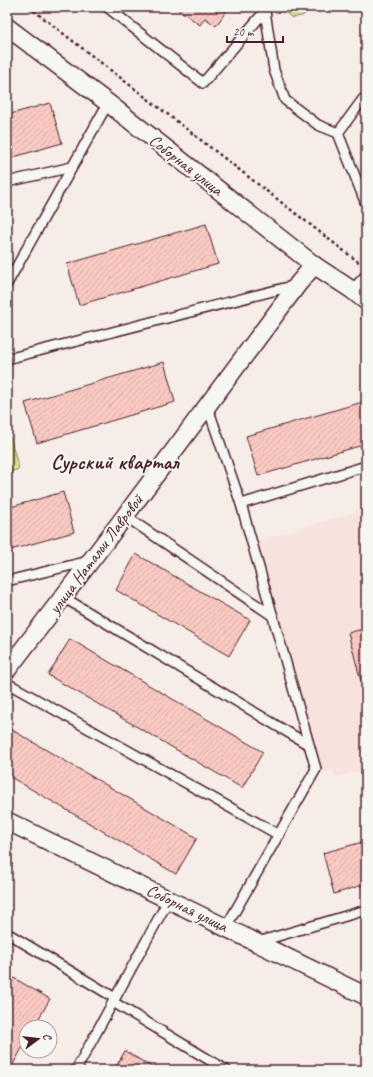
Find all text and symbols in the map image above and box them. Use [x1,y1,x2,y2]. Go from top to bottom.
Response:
scale bar [227,18,283,44]
text: 20 m [233,24,255,40]
street label: Соборная улица [145,130,228,201]
district label: Сурский квартал [51,449,181,475]
street label: улица Натальи Лавровой [44,489,148,619]
street label: Соборная улица [143,879,232,937]
north arrow [18,1019,58,1059]
text: С [40,1032,56,1042]

